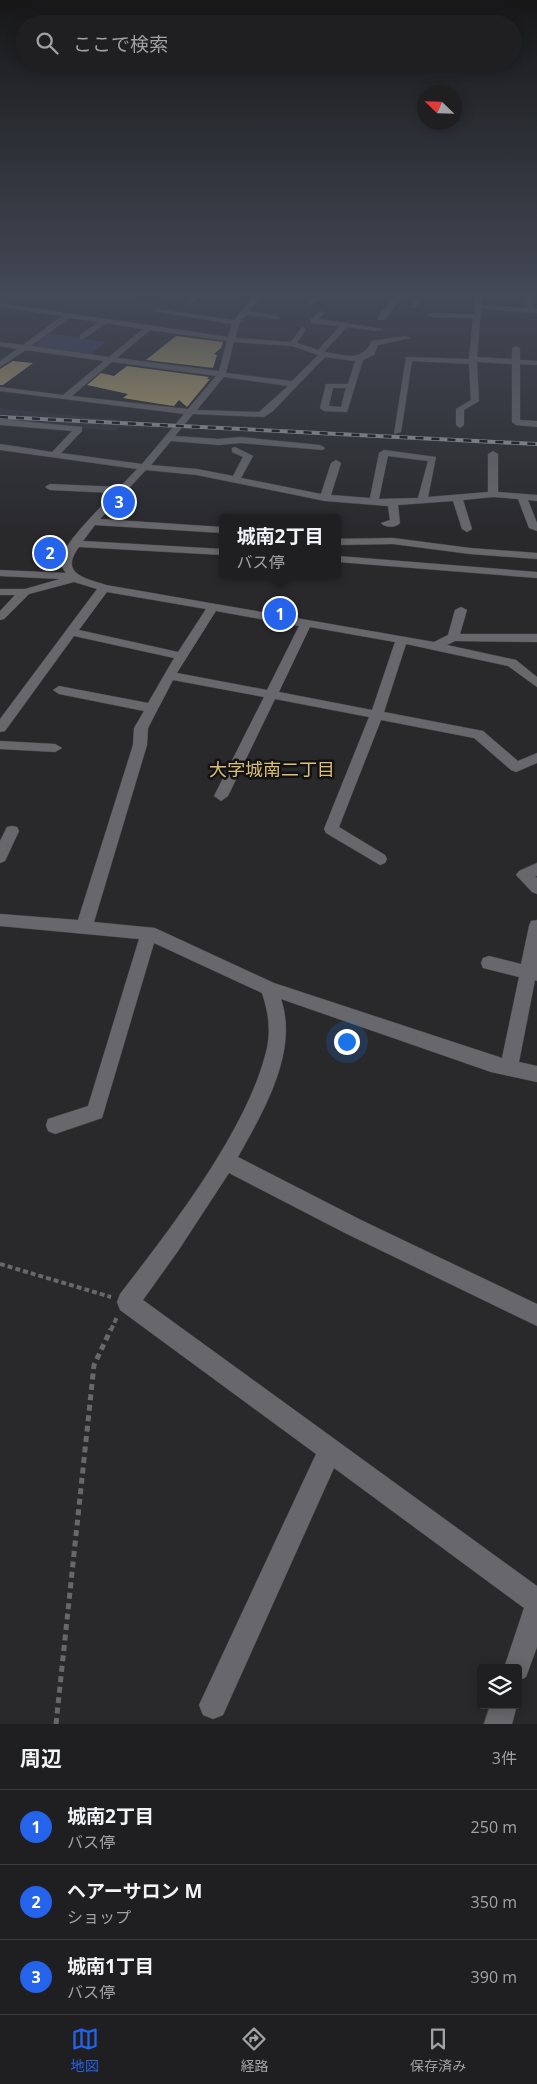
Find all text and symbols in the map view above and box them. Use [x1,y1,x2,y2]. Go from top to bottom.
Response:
search box [15,15,522,70]
icon: search [33,29,61,57]
text: ここで検索 [73,31,168,57]
north arrow [417,85,462,130]
pin: 3 [103,483,135,521]
popup [219,514,341,579]
text: 城南2丁目 [237,523,323,549]
pin: 2 [34,534,66,572]
text: バス停 [237,551,285,573]
pin: 1 [264,595,296,633]
district label: 大字城南二丁目 [209,757,335,781]
your location [334,1029,360,1055]
map controls [477,1664,522,1709]
button: layers [477,1664,522,1709]
text: 周辺 [20,1744,62,1772]
text: 3件 [492,1747,517,1769]
text: 城南2丁目 [67,1803,154,1829]
text: 1 [31,1816,41,1838]
text: 250 m [471,1816,517,1838]
text: バス停 [67,1831,115,1853]
text: ヘアーサロン M [67,1878,202,1904]
text: 2 [31,1891,41,1913]
text: 350 m [471,1891,517,1913]
text: ショップ [67,1906,131,1928]
text: 城南1丁目 [67,1953,154,1979]
text: 3 [31,1966,41,1988]
text: 390 m [471,1966,517,1988]
text: バス停 [67,1981,115,2003]
tab: 地図 [71,2025,99,2075]
tab: 経路 [240,2025,268,2075]
tab: 保存済み [410,2025,466,2075]

